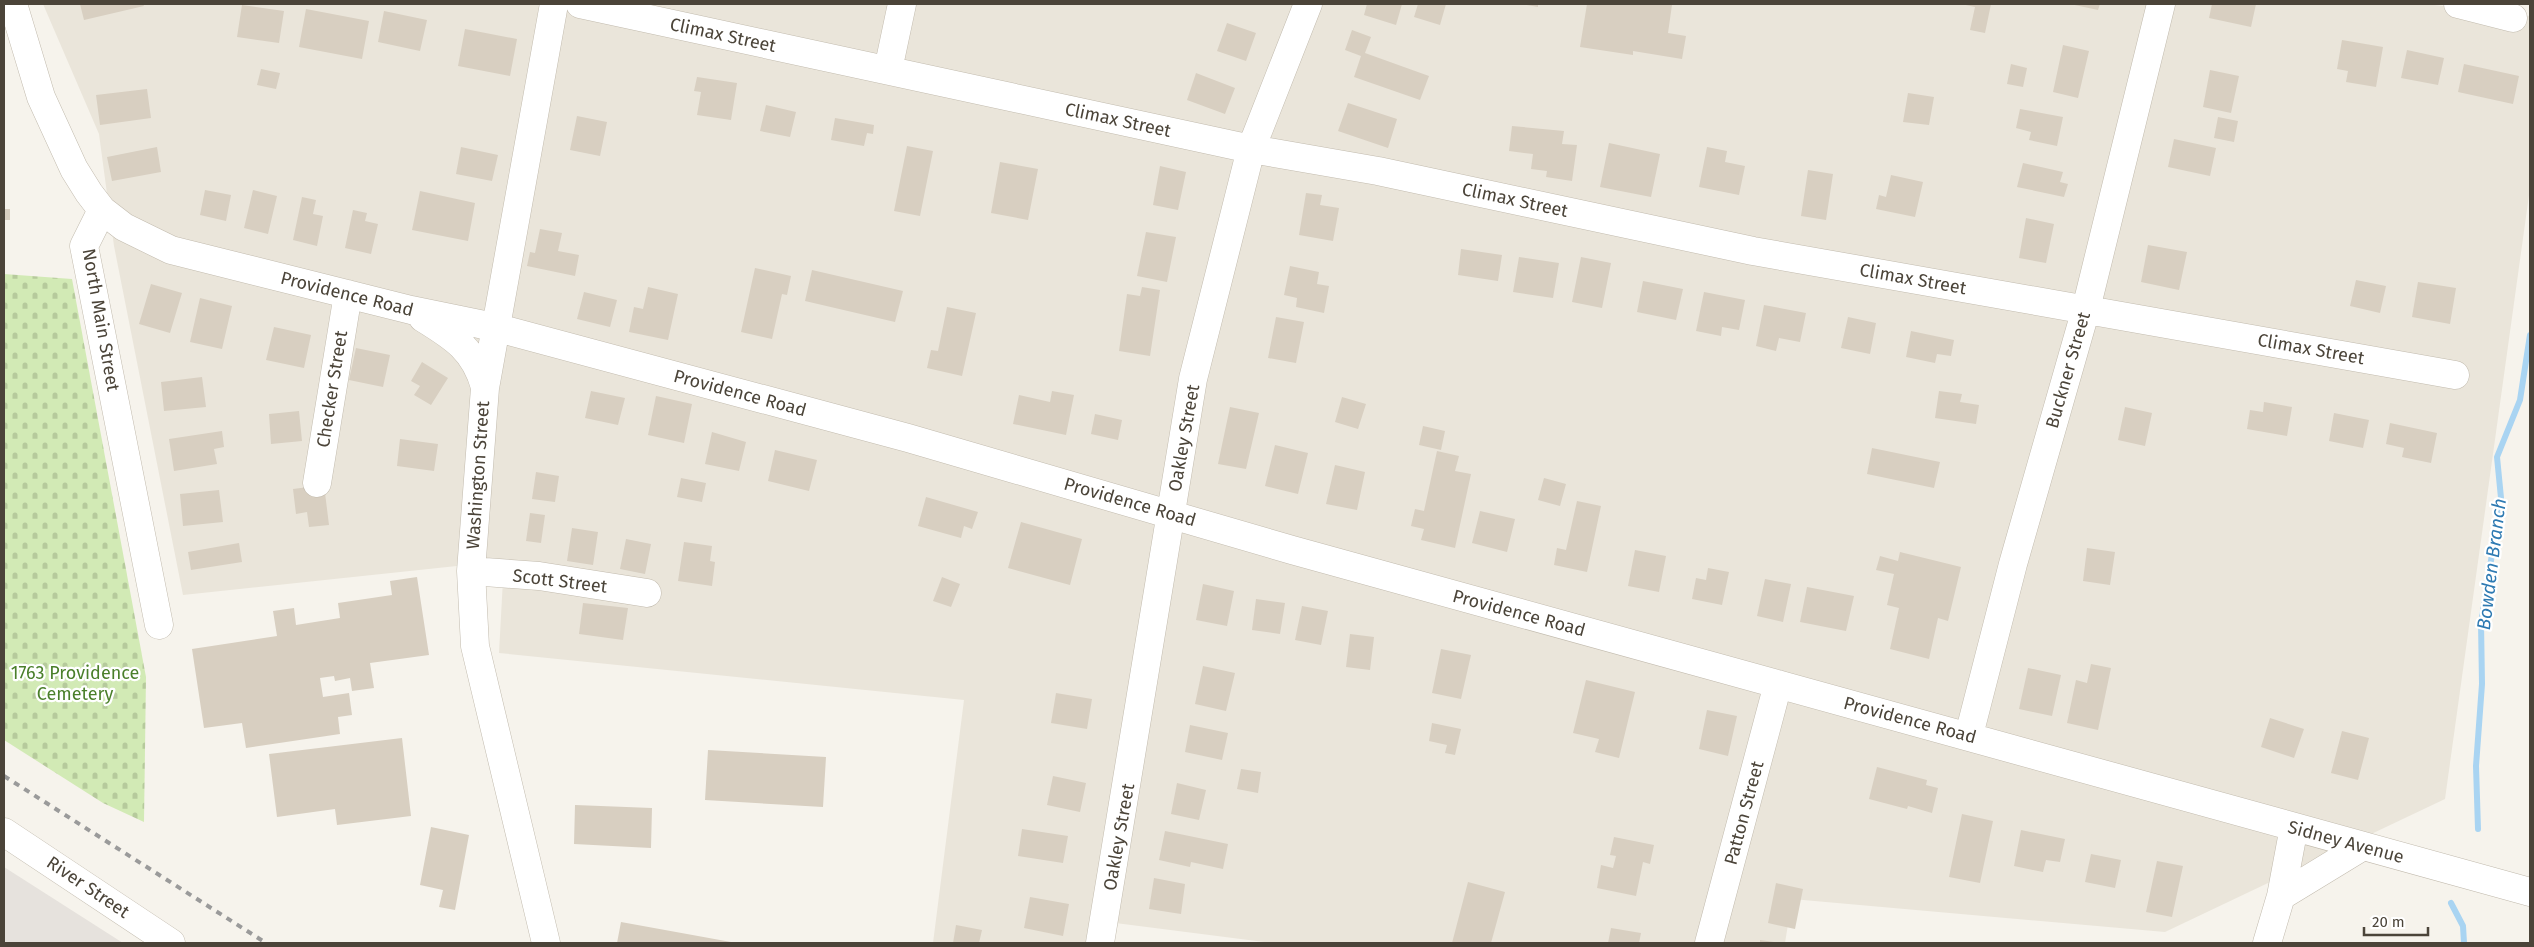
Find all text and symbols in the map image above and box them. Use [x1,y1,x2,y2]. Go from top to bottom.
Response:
street label: Climax Street [668,13,778,57]
street label: Climax Street [1063,98,1173,142]
street label: Climax Street [1460,178,1570,222]
street label: North Main Street [78,247,124,394]
street label: Climax Street [1858,259,1968,299]
street label: Providence Road [278,267,416,321]
street label: Buckner Street [2041,309,2095,431]
street label: Checker Street [312,328,352,449]
street label: Climax Street [2256,329,2366,369]
street label: Providence Road [671,365,809,421]
street label: Oakley Street [1164,382,1204,493]
street label: Washington Street [462,400,494,550]
street label: Providence Road [1061,473,1199,531]
water label: Bowden Branch [2472,497,2511,631]
street label: Scott Street [511,564,609,598]
street label: Providence Road [1450,585,1588,641]
park label: 1763 Providence Cemetery [11,662,139,705]
street label: Providence Road [1841,692,1979,748]
street label: Patton Street [1720,758,1769,867]
street label: Oakley Street [1099,781,1139,892]
street label: Sidney Avenue [2286,816,2406,868]
street label: River Street [42,851,134,923]
scale bar [2364,904,2428,936]
text: 20 m [2372,913,2405,931]

